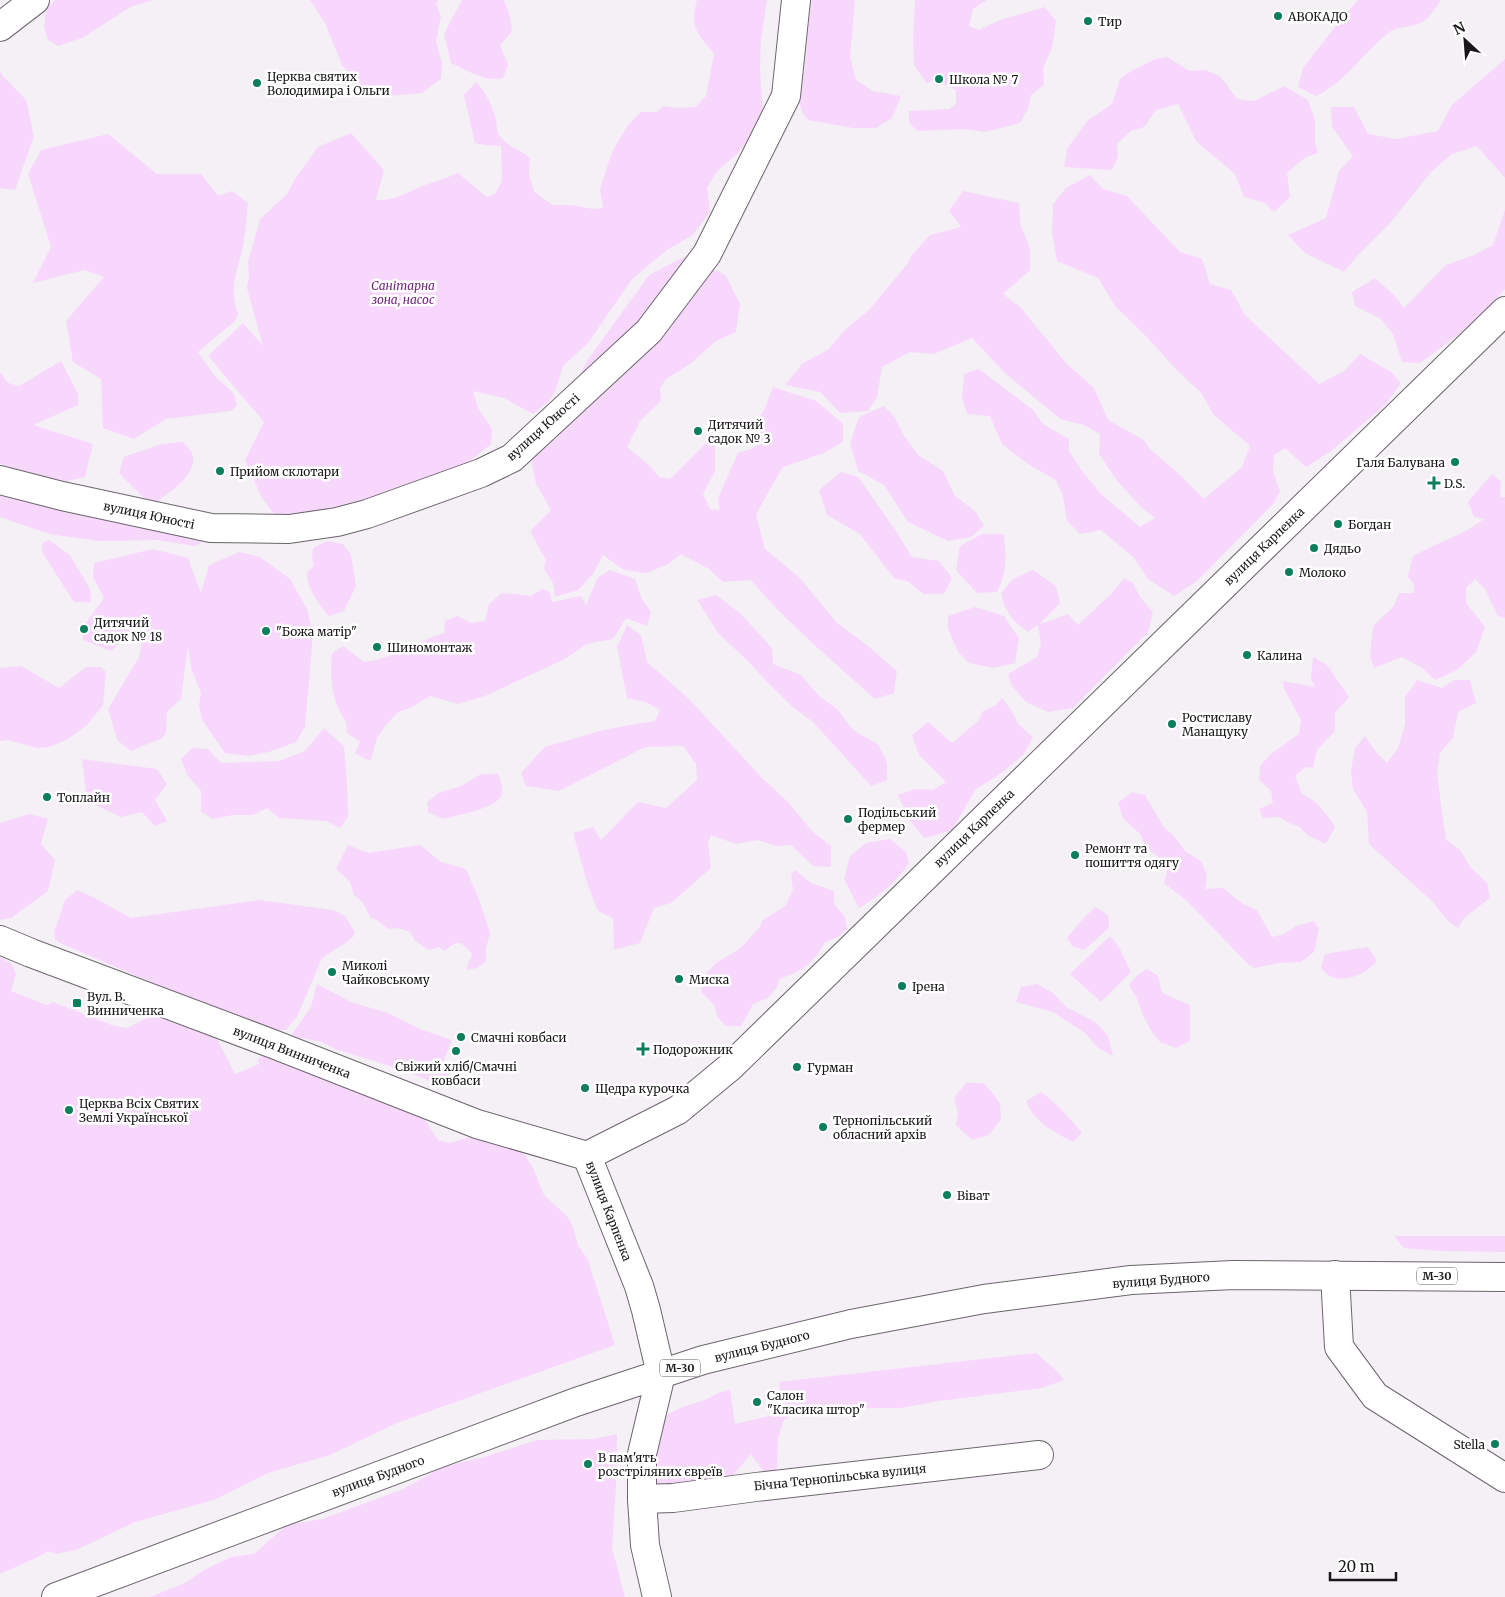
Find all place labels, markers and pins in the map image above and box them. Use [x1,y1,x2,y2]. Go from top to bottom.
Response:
place label: АВОКАДО [1287,9,1348,24]
marker: АВОКАДО [1272,10,1284,22]
place label: Тир [1098,14,1122,29]
marker: Тир [1082,15,1094,27]
place label: Церква святих Володимира і Ольги [267,69,390,98]
place label: Школа № 7 [949,72,1018,87]
marker: Школа № 7 [933,73,945,85]
marker: Церква святих Володимира і Ольги [251,77,263,89]
place label: Дитячий садок № 3 [708,417,771,446]
marker: Дитячий садок № 3 [692,425,704,437]
place label: Галя Балувана [1356,455,1446,470]
marker: Галя Балувана [1449,456,1461,468]
place label: Прийом склотари [230,464,339,479]
marker: Прийом склотари [214,465,226,477]
place label: D.S. [1444,476,1465,491]
marker: D.S. [1428,477,1440,489]
place label: Богдан [1348,517,1391,532]
marker: Богдан [1332,518,1344,530]
place label: Дядьо [1324,541,1361,556]
marker: Дядьо [1308,542,1320,554]
place label: Молоко [1299,565,1346,580]
marker: Молоко [1283,566,1295,578]
place label: Дитячий садок № 18 [94,615,162,644]
marker: Дитячий садок № 18 [78,623,90,635]
place label: "Божа матір" [276,624,357,639]
marker: "Божа матір" [260,625,272,637]
place label: Шиномонтаж [387,640,473,655]
marker: Шиномонтаж [371,641,383,653]
place label: Калина [1257,648,1303,663]
marker: Калина [1241,649,1253,661]
place label: Ростиславу Манащуку [1182,710,1252,739]
marker: Ростиславу Манащуку [1166,718,1178,730]
place label: Топлайн [57,790,110,805]
marker: Топлайн [41,791,53,803]
place label: Подільський фермер [858,805,936,834]
marker: Подільський фермер [842,813,854,825]
place label: Ремонт та пошиття одягу [1085,841,1179,870]
marker: Ремонт та пошиття одягу [1069,849,1081,861]
place label: Миколі Чайковському [342,958,430,987]
marker: Миколі Чайковському [326,966,338,978]
place label: Миска [689,972,730,987]
marker: Миска [673,973,685,985]
place label: Ірена [912,979,945,994]
marker: Ірена [896,980,908,992]
place label: Вул. В. Винниченка [87,989,165,1018]
marker: Вул. В. Винниченка [71,997,83,1009]
place label: Смачні ковбаси [471,1030,567,1045]
marker: Смачні ковбаси [455,1031,467,1043]
place label: Подорожник [653,1042,733,1057]
marker: Подорожник [637,1043,649,1055]
marker: Свіжий хліб/Смачні ковбаси [450,1045,462,1057]
place label: Свіжий хліб/Смачні ковбаси [395,1059,517,1088]
place label: Гурман [807,1060,853,1075]
marker: Гурман [791,1061,803,1073]
place label: Щедра курочка [595,1081,690,1096]
marker: Щедра курочка [579,1082,591,1094]
place label: Церква Всіх Святих Землі Української [79,1096,200,1125]
marker: Церква Всіх Святих Землі Української [63,1104,75,1116]
place label: Тернопільський обласний архів [833,1113,932,1142]
marker: Тернопільський обласний архів [817,1121,829,1133]
place label: Віват [957,1188,990,1203]
marker: Віват [941,1189,953,1201]
place label: Салон "Класика штор" [767,1388,865,1417]
marker: Салон "Класика штор" [751,1396,763,1408]
place label: Stella [1453,1437,1486,1452]
marker: Stella [1489,1438,1501,1450]
place label: В пам'ять розстріляних євреїв [598,1450,722,1479]
marker: В пам'ять розстріляних євреїв [582,1458,594,1470]

